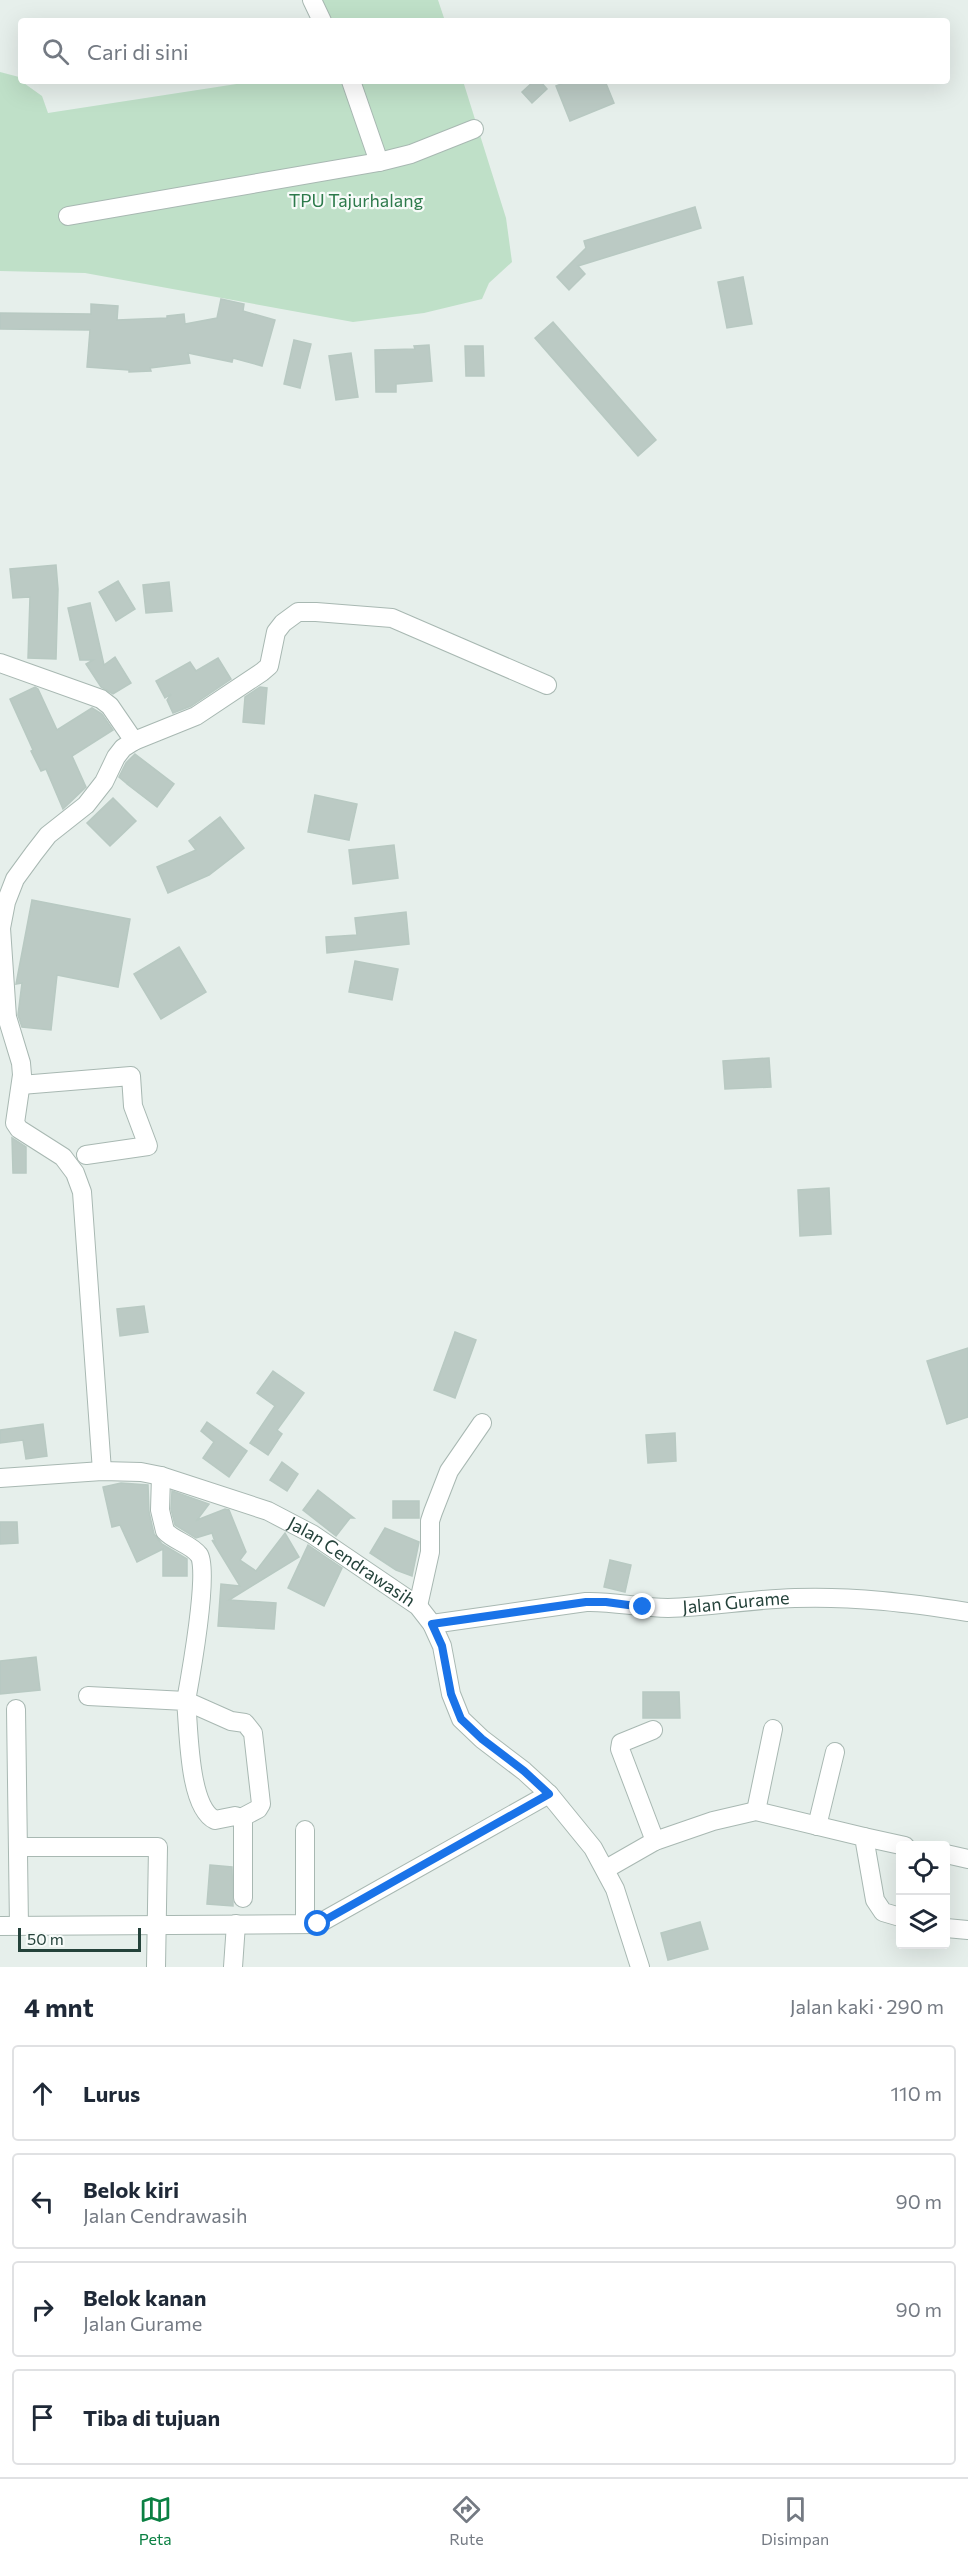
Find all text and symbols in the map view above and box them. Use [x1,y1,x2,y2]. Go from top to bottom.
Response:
search box [18,18,950,84]
icon: search [39,35,72,68]
text: Cari di sini [87,38,189,65]
park label: TPU Tajurhalang [289,189,423,211]
street label: Jalan Cendrawasih [284,1511,420,1611]
street label: Jalan Gurame [682,1586,790,1617]
route end [629,1593,655,1619]
map controls [896,1841,950,1949]
button: locate [896,1841,950,1895]
button: layers [896,1895,950,1949]
route start [304,1910,330,1936]
scale bar [18,1925,141,1952]
text: 50 m [27,1929,64,1948]
text: 4 mnt [24,1991,94,2022]
text: Jalan kaki · 290 m [790,1994,944,2018]
icon: ahead [26,2077,59,2110]
text: Lurus [83,2080,140,2107]
text: 110 m [891,2081,942,2105]
text: Belok kiri [83,2176,179,2203]
icon: left [26,2185,59,2218]
text: 90 m [896,2189,942,2213]
text: Jalan Cendrawasih [83,2203,247,2227]
text: Belok kanan [83,2284,206,2311]
icon: right [26,2293,59,2326]
text: 90 m [896,2297,942,2321]
text: Jalan Gurame [83,2311,202,2335]
icon: arrive [26,2401,59,2434]
text: Tiba di tujuan [83,2404,220,2431]
tab: Peta [139,2493,172,2548]
tab: Rute [449,2493,484,2548]
tab: Disimpan [761,2493,829,2548]

